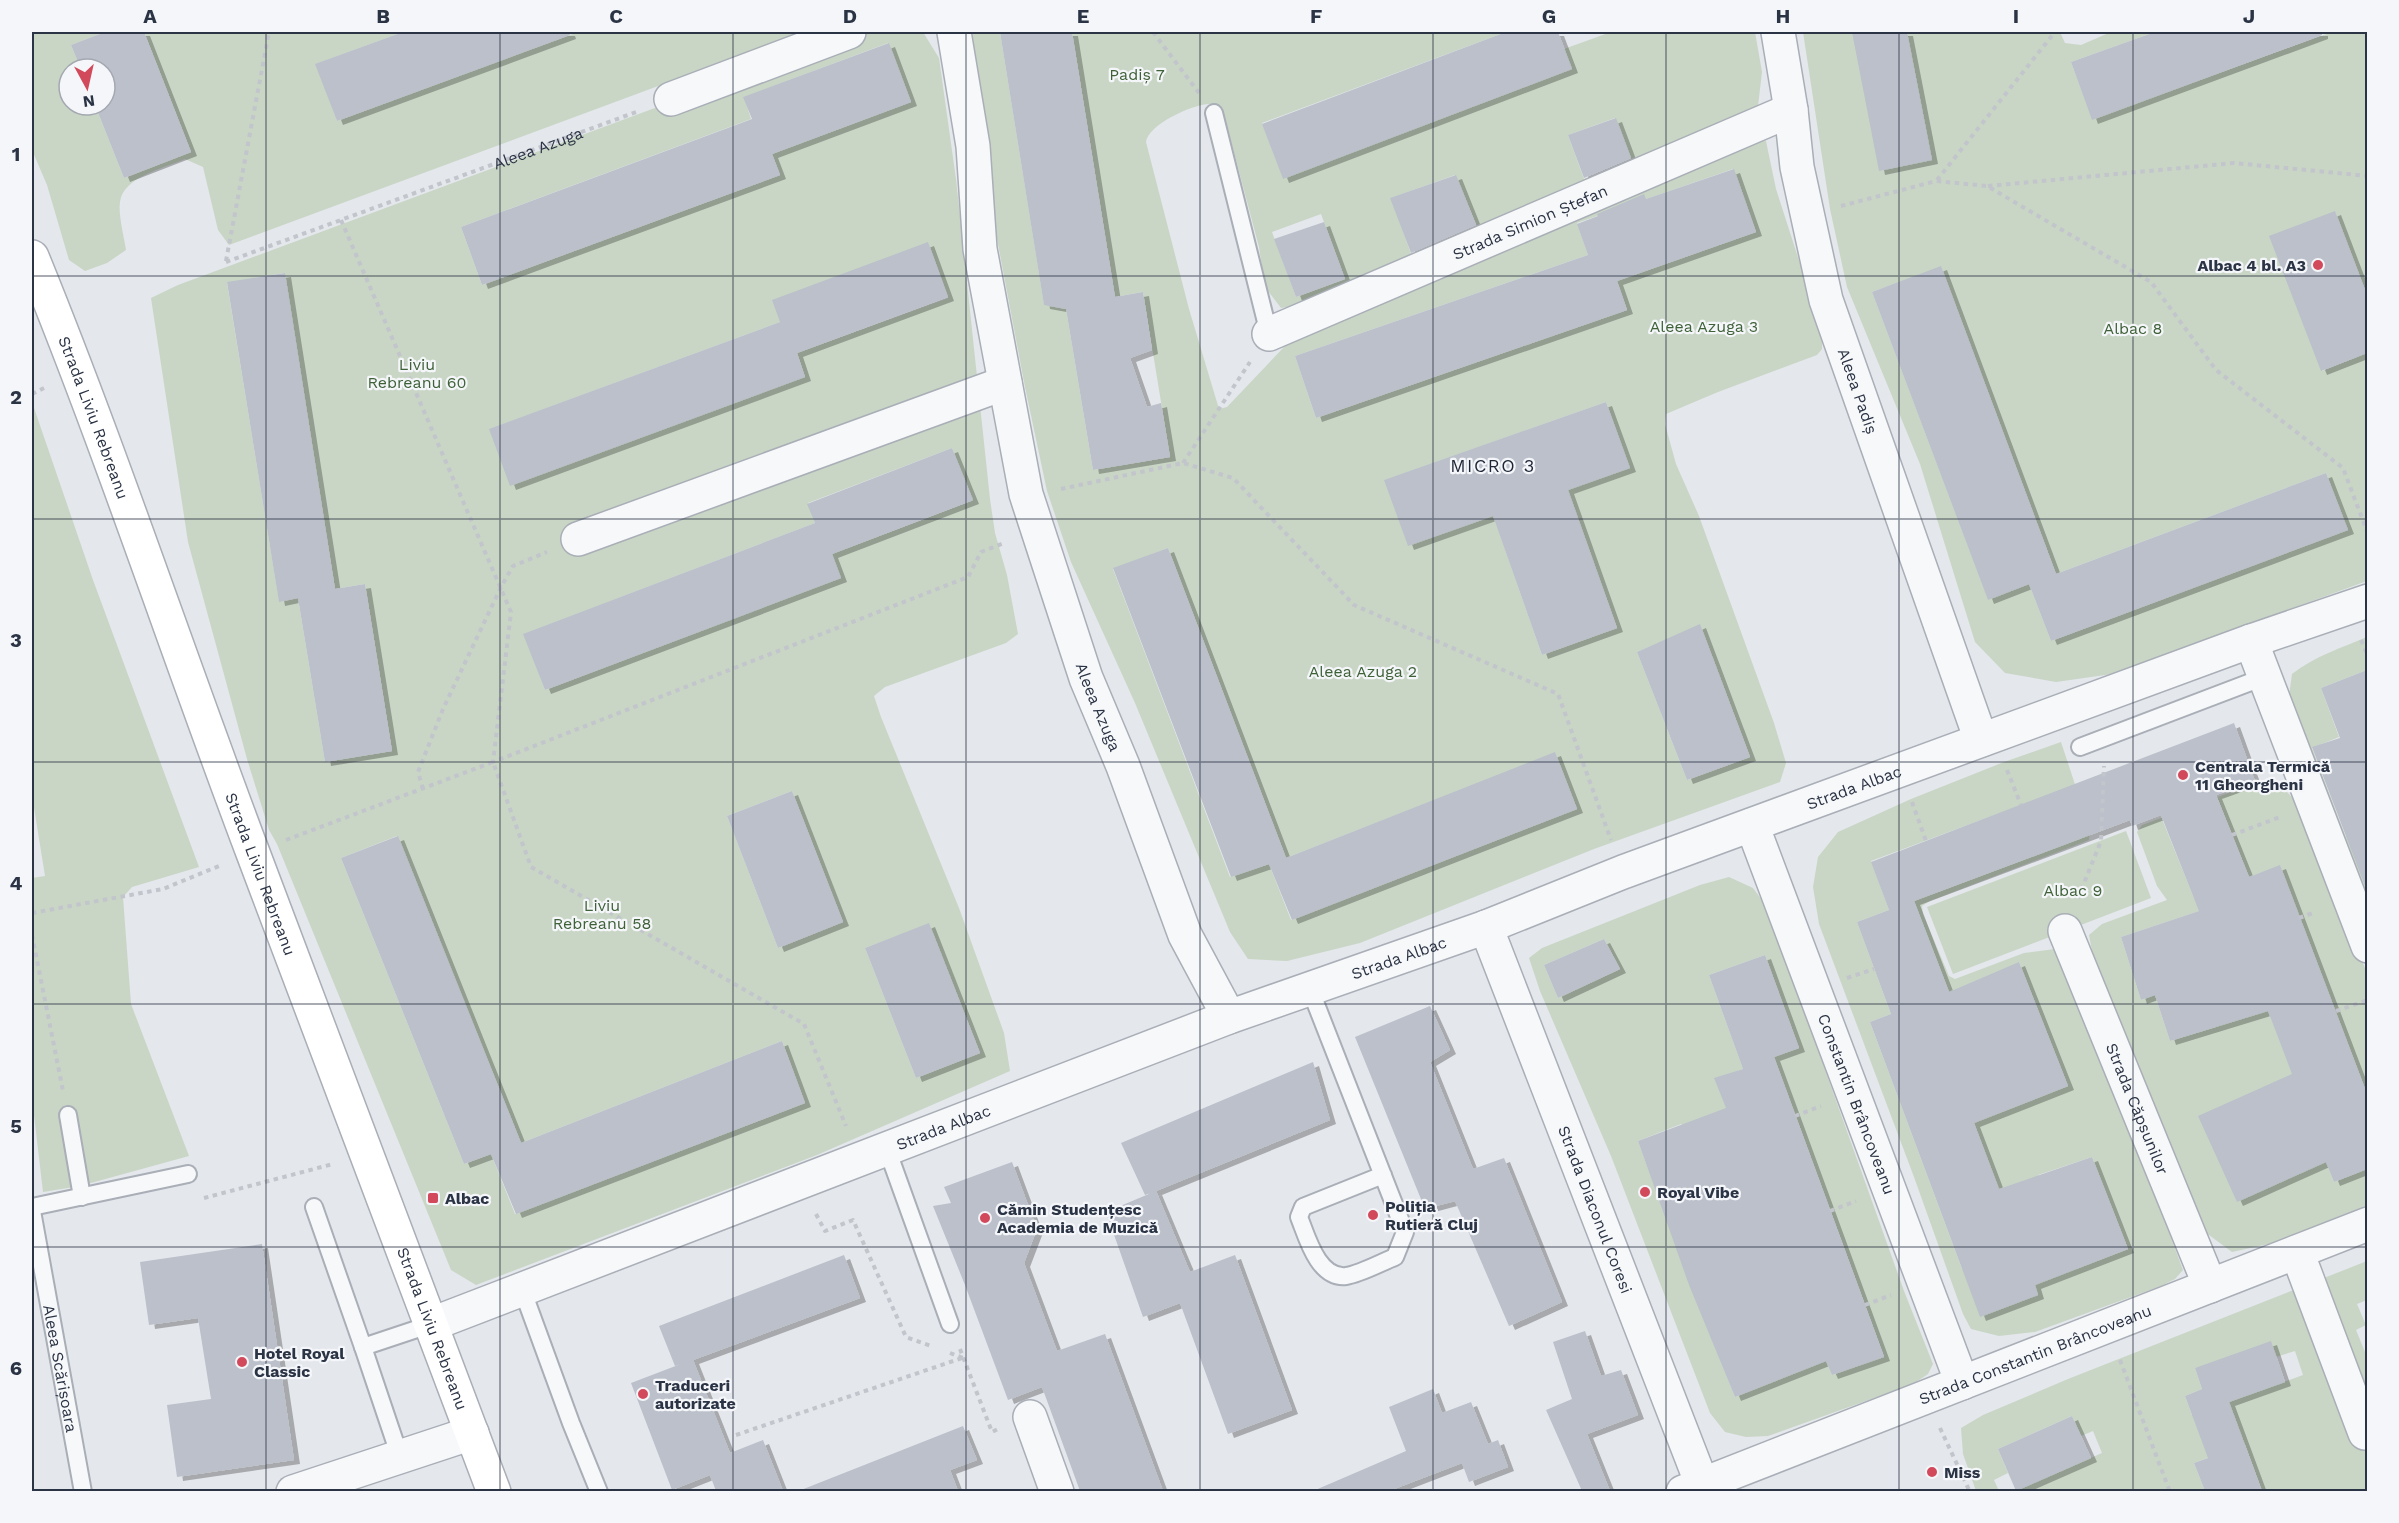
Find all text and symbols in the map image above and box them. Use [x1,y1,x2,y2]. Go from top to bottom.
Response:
text: A [143,4,157,28]
text: B [376,4,390,28]
text: C [609,4,623,28]
text: D [843,4,857,28]
text: E [1077,4,1089,28]
text: F [1310,4,1322,28]
text: G [1542,4,1556,28]
text: H [1776,4,1790,28]
text: I [2013,4,2019,28]
text: J [2243,4,2255,28]
north arrow [57,57,117,117]
park label: Padiș 7 [1109,65,1165,84]
text: N [82,91,96,112]
street label: Aleea Azuga [490,123,585,173]
text: 1 [12,142,20,166]
street label: Strada Simion Ștefan [1450,180,1610,264]
place label: Albac 4 bl. A3 [2197,256,2306,275]
marker: Albac 4 bl. A3 [2311,258,2325,272]
park label: Aleea Azuga 3 [1650,317,1758,336]
park label: Albac 8 [2104,319,2162,338]
street label: Strada Liviu Rebreanu [55,333,133,501]
street label: Aleea Padiș [1834,346,1882,436]
park label: Liviu Rebreanu 60 [367,355,467,392]
text: 2 [10,385,22,409]
district label: MICRO 3 [1450,455,1536,476]
text: 3 [10,628,22,652]
street label: Aleea Azuga [1072,660,1125,754]
park label: Aleea Azuga 2 [1309,662,1417,681]
place label: Centrala Termică 11 Gheorgheni [2195,757,2331,794]
street label: Strada Albac [1804,761,1904,813]
marker: Centrala Termică 11 Gheorgheni [2176,768,2190,782]
street label: Strada Liviu Rebreanu [222,790,300,958]
text: 4 [10,871,23,895]
park label: Albac 9 [2044,881,2102,900]
park label: Liviu Rebreanu 58 [553,896,651,933]
street label: Strada Albac [1349,932,1449,983]
street label: Constantin Brâncoveanu [1814,1011,1900,1197]
street label: Strada Căpșunilor [2102,1040,2173,1178]
street label: Strada Albac [894,1100,993,1154]
text: 5 [10,1114,22,1138]
street label: Strada Diaconul Coresi [1554,1123,1637,1296]
place label: Royal Vibe [1657,1183,1739,1202]
marker: Royal Vibe [1638,1185,1652,1199]
place label: Albac [445,1189,489,1208]
marker: Albac [426,1191,440,1205]
place label: Poliția Rutieră Cluj [1385,1197,1478,1234]
place label: Cămin Studențesc Academia de Muzică [997,1200,1159,1237]
marker: Poliția Rutieră Cluj [1366,1208,1380,1222]
marker: Cămin Studențesc Academia de Muzică [978,1211,992,1225]
street label: Strada Liviu Rebreanu [393,1244,472,1412]
street label: Strada Constantin Brâncoveanu [1916,1300,2154,1408]
street label: Aleea Scărișoara [40,1303,81,1434]
place label: Hotel Royal Classic [254,1344,345,1381]
marker: Hotel Royal Classic [235,1355,249,1369]
text: 6 [10,1356,22,1380]
place label: Traduceri autorizate [655,1376,736,1413]
marker: Traduceri autorizate [636,1387,650,1401]
place label: Miss [1944,1463,1981,1482]
marker: Miss [1925,1465,1939,1479]

